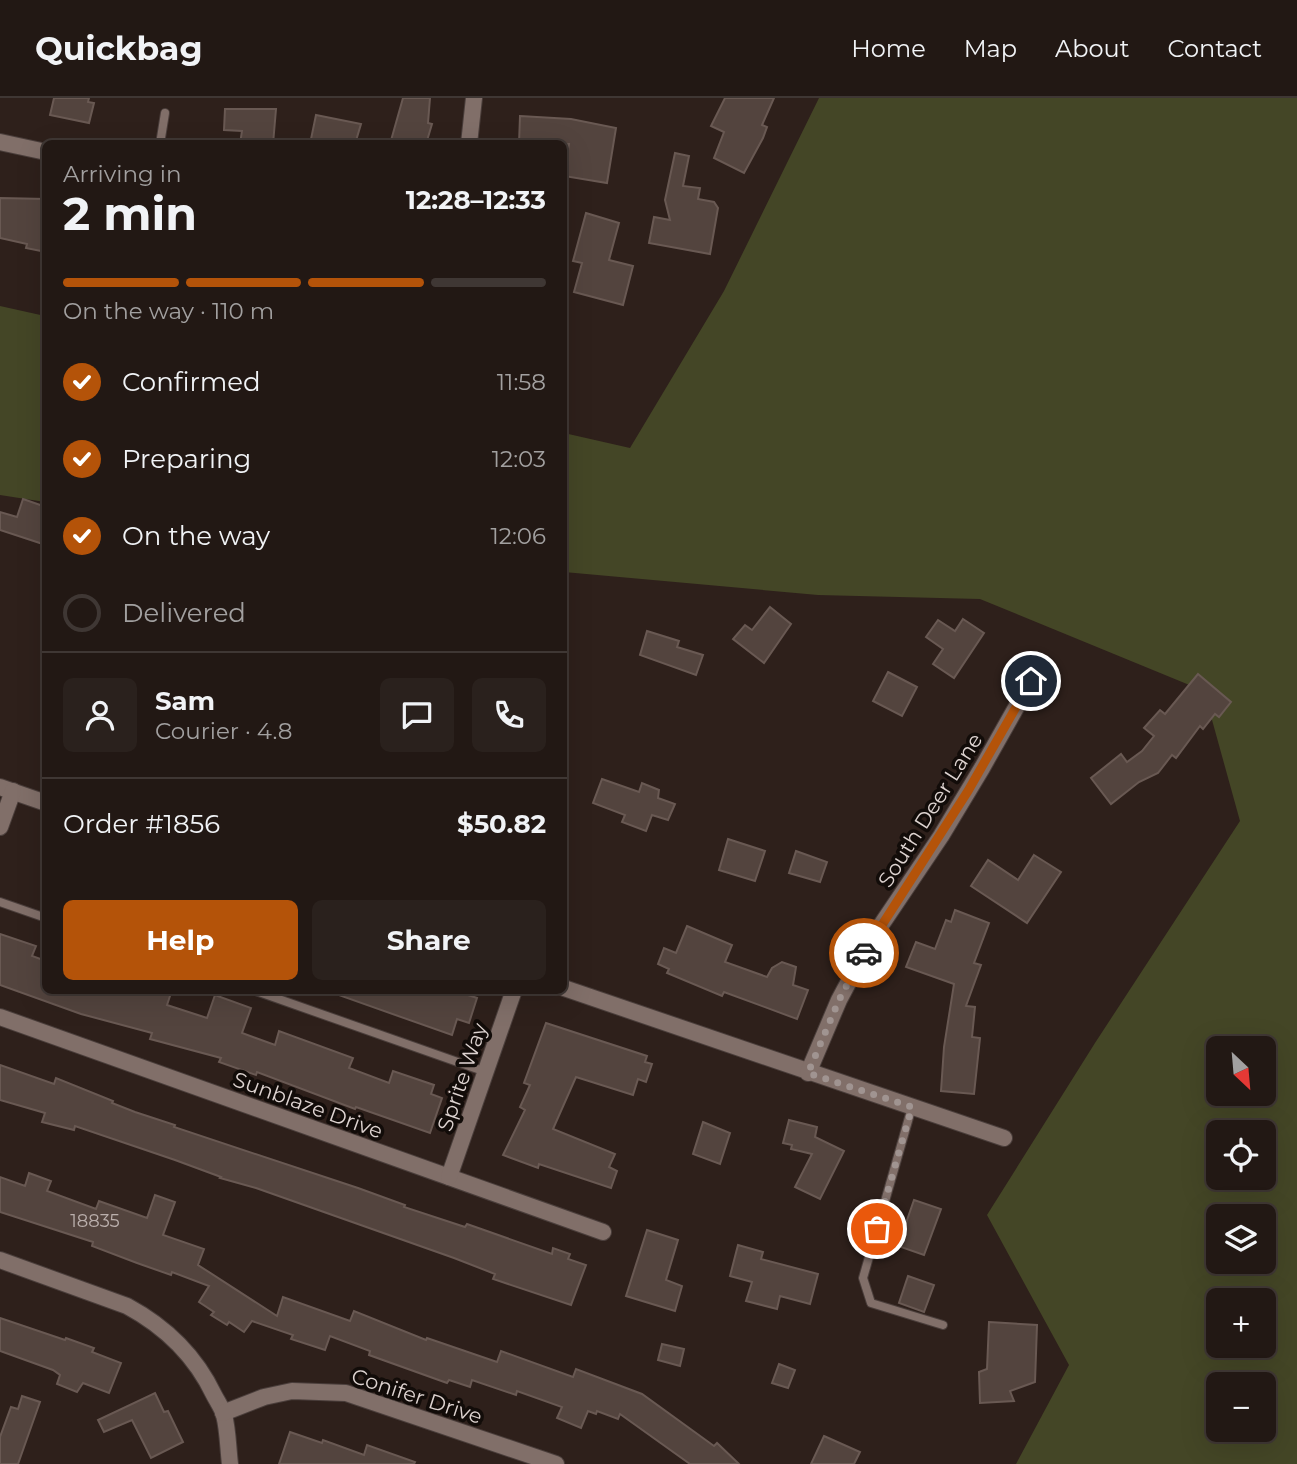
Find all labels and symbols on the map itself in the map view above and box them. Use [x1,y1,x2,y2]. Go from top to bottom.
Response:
pin [1001,651,1061,711]
street label: South Deer Lane [873,728,987,892]
courier [829,918,899,988]
street label: Sprite Way [432,1019,492,1134]
north arrow [1206,1036,1276,1106]
street label: Sunblaze Drive [230,1066,386,1144]
pin [847,1199,907,1259]
house number: 18835 [70,1210,120,1232]
street label: Conifer Drive [348,1363,486,1429]

